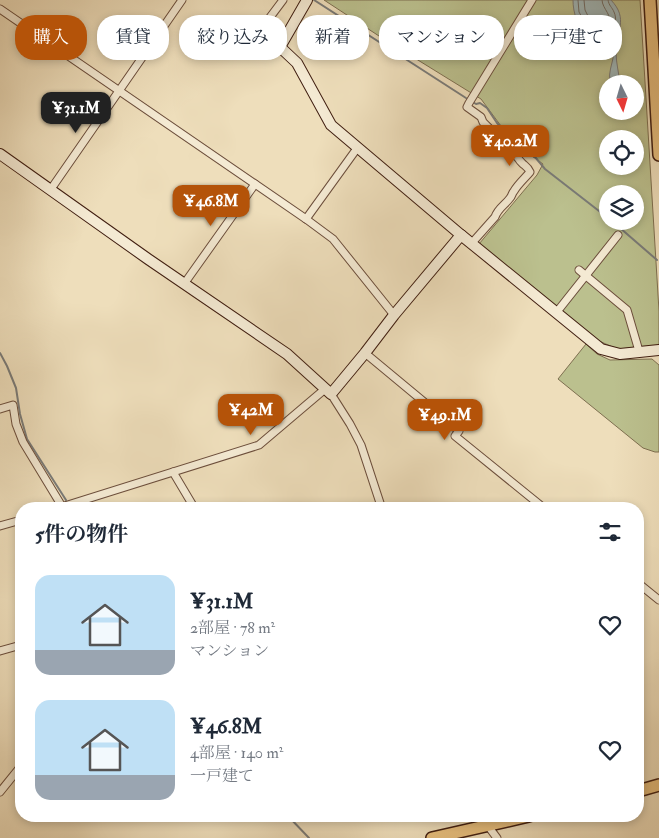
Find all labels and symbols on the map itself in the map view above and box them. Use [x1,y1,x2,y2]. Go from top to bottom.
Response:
north arrow [599,75,644,120]
pin: ¥31.1M [35,92,117,134]
pin: ¥40.2M [469,124,551,167]
pin: ¥46.8M [170,184,252,227]
pin: ¥42M [221,394,281,436]
pin: ¥49.1M [404,398,486,441]

